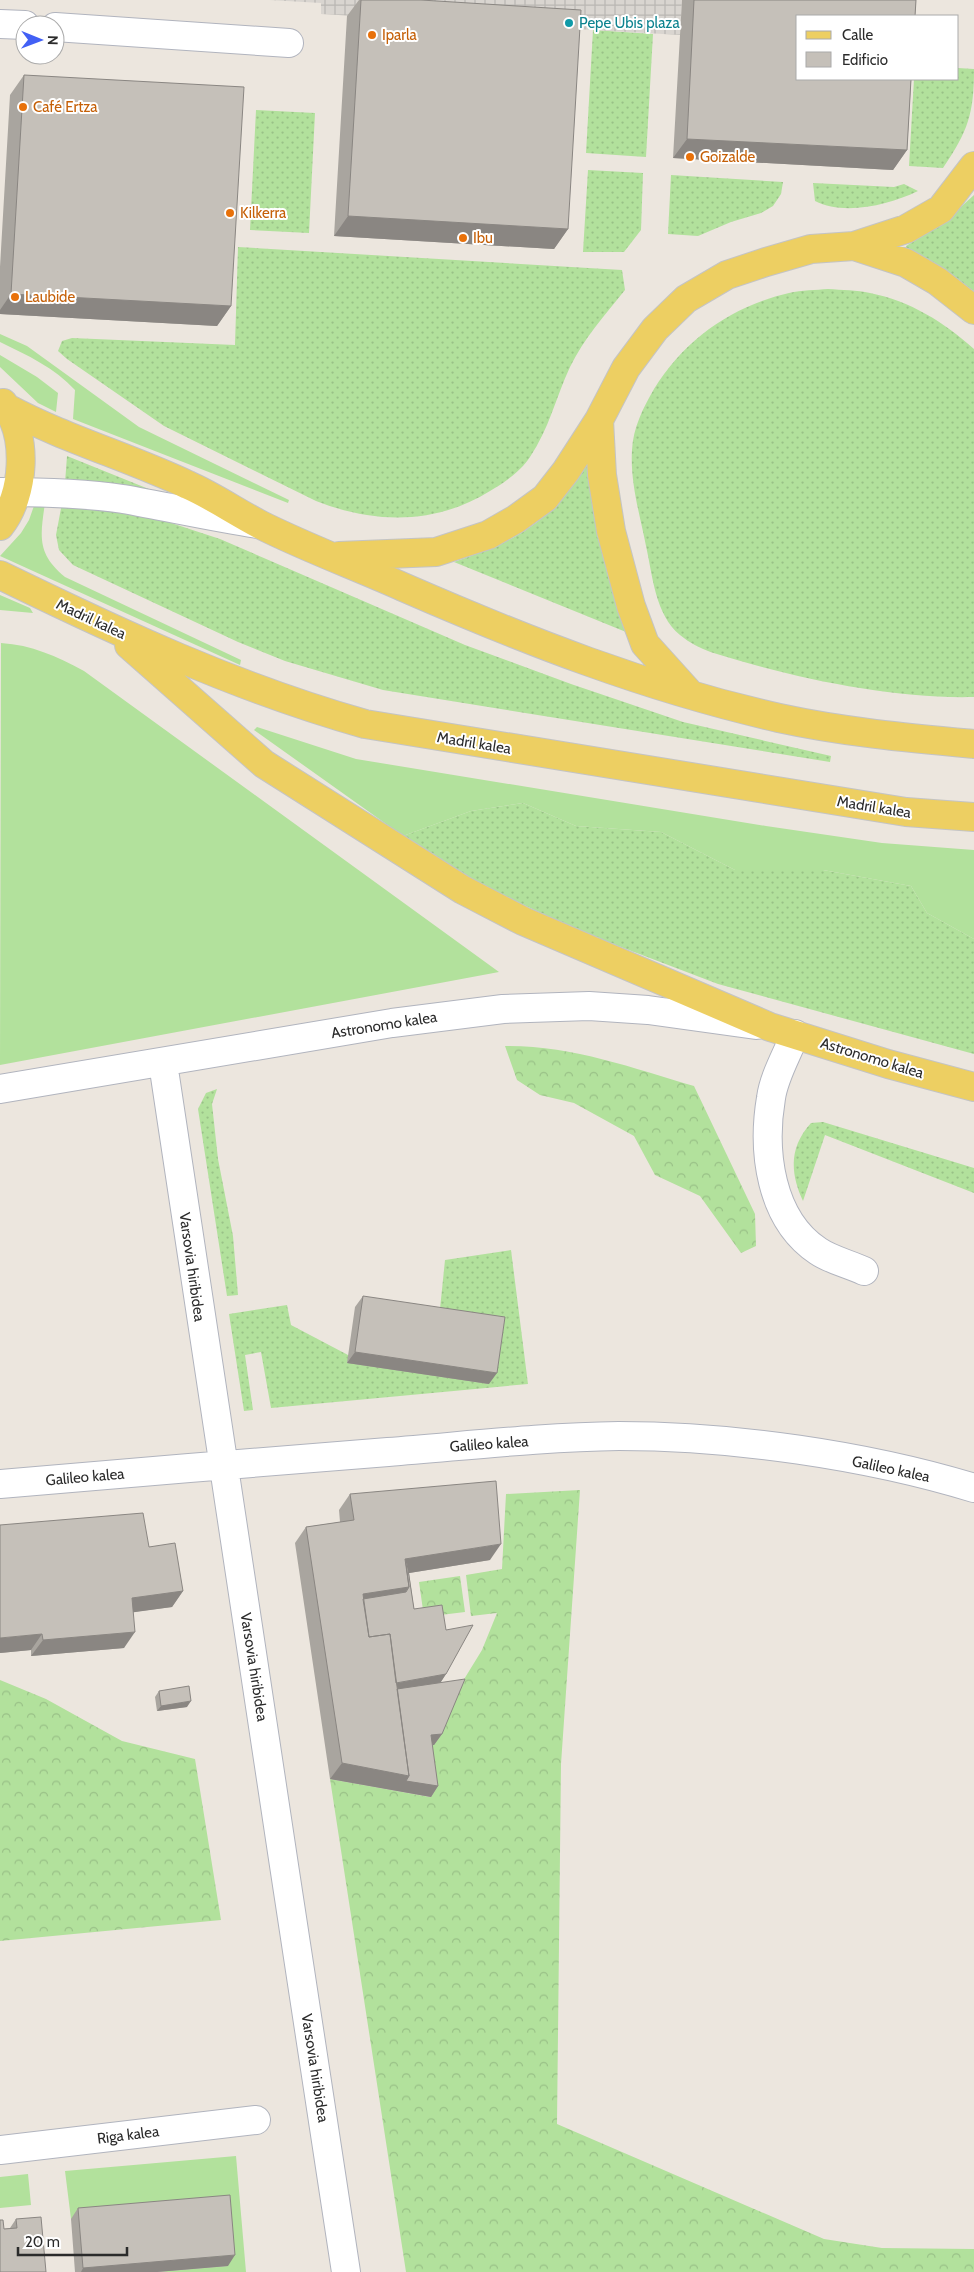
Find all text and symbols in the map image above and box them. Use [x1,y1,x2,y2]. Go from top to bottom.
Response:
place label: Pepe Ubis plaza [579,14,680,32]
north arrow [15,15,65,65]
legend [796,15,959,80]
marker: Pepe Ubis plaza [563,17,575,29]
place label: Iparla [382,26,418,44]
text: Calle [842,26,873,44]
marker: Iparla [366,29,378,41]
text: N [44,35,62,45]
text: Edificio [842,51,888,69]
place label: Café Ertza [33,98,98,116]
marker: Café Ertza [17,101,29,113]
place label: Goizalde [700,148,755,166]
marker: Goizalde [684,151,696,163]
place label: Kilkerra [240,204,287,222]
marker: Kilkerra [224,207,236,219]
place label: Ibu [473,229,493,247]
marker: Ibu [457,232,469,244]
place label: Laubide [25,288,75,306]
marker: Laubide [9,291,21,303]
street label: Madril kalea [53,595,129,643]
street label: Madril kalea [436,728,513,758]
street label: Madril kalea [836,792,913,822]
street label: Astronomo kalea [330,1008,439,1042]
street label: Astronomo kalea [818,1034,927,1082]
street label: Varsovia hiribidea [175,1211,209,1323]
street label: Galileo kalea [449,1432,530,1456]
street label: Galileo kalea [851,1452,932,1486]
street label: Galileo kalea [45,1465,126,1489]
street label: Varsovia hiribidea [237,1611,272,1723]
street label: Varsovia hiribidea [298,2012,333,2124]
street label: Riga kalea [96,2122,161,2148]
scale bar [18,2224,126,2256]
text: 20 m [25,2233,60,2251]

